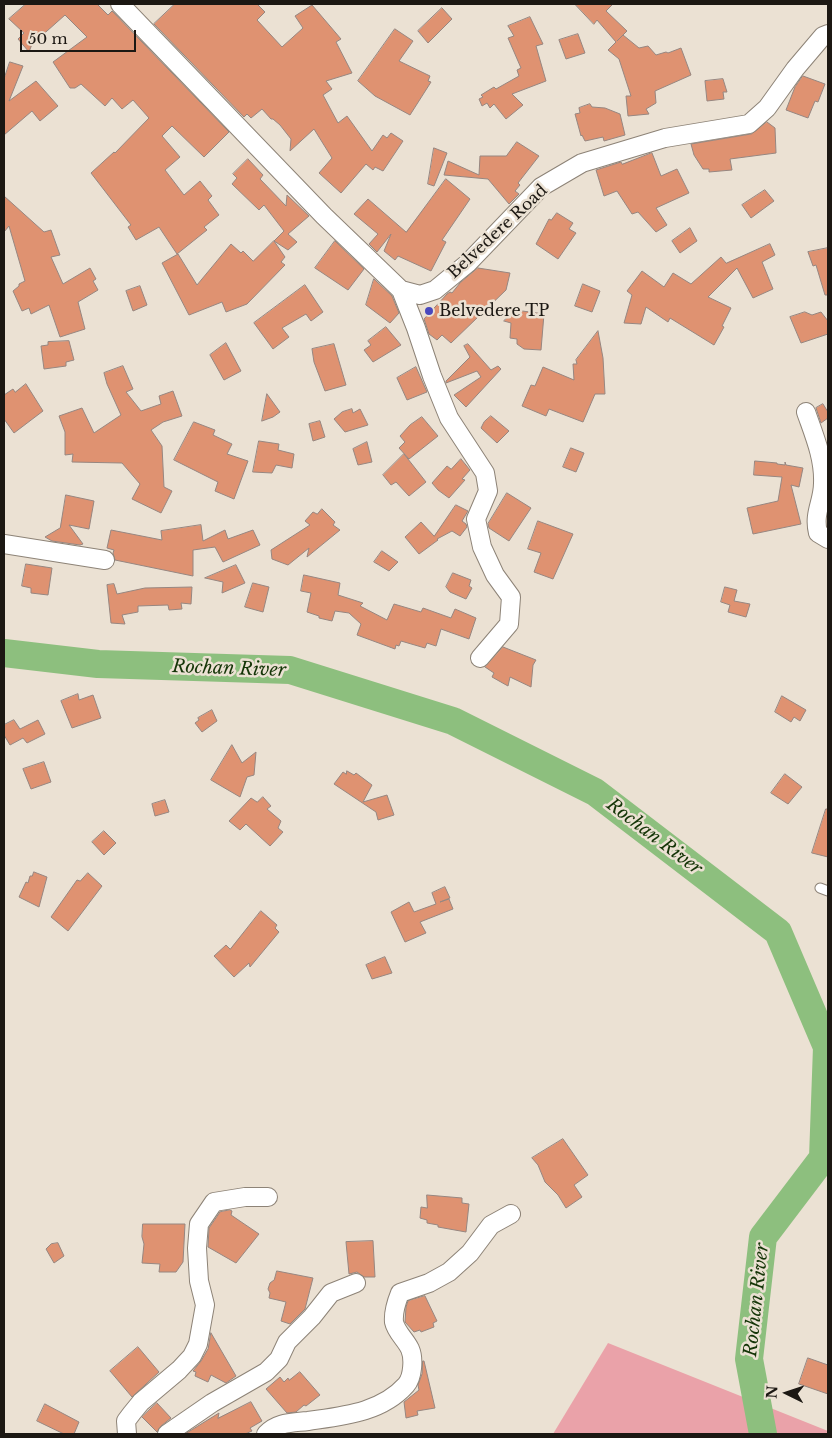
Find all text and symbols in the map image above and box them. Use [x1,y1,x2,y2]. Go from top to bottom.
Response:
scale bar [22,20,139,52]
text: 50 m [28,29,68,48]
street label: Belvedere Road [444,181,552,283]
place label: Belvedere TP [439,301,549,321]
marker: Belvedere TP [423,305,435,317]
water label: Rochan River [172,656,286,682]
water label: Rochan River [602,794,706,880]
water label: Rochan River [740,1242,774,1358]
north arrow [762,1368,812,1418]
text: N [763,1385,781,1399]

